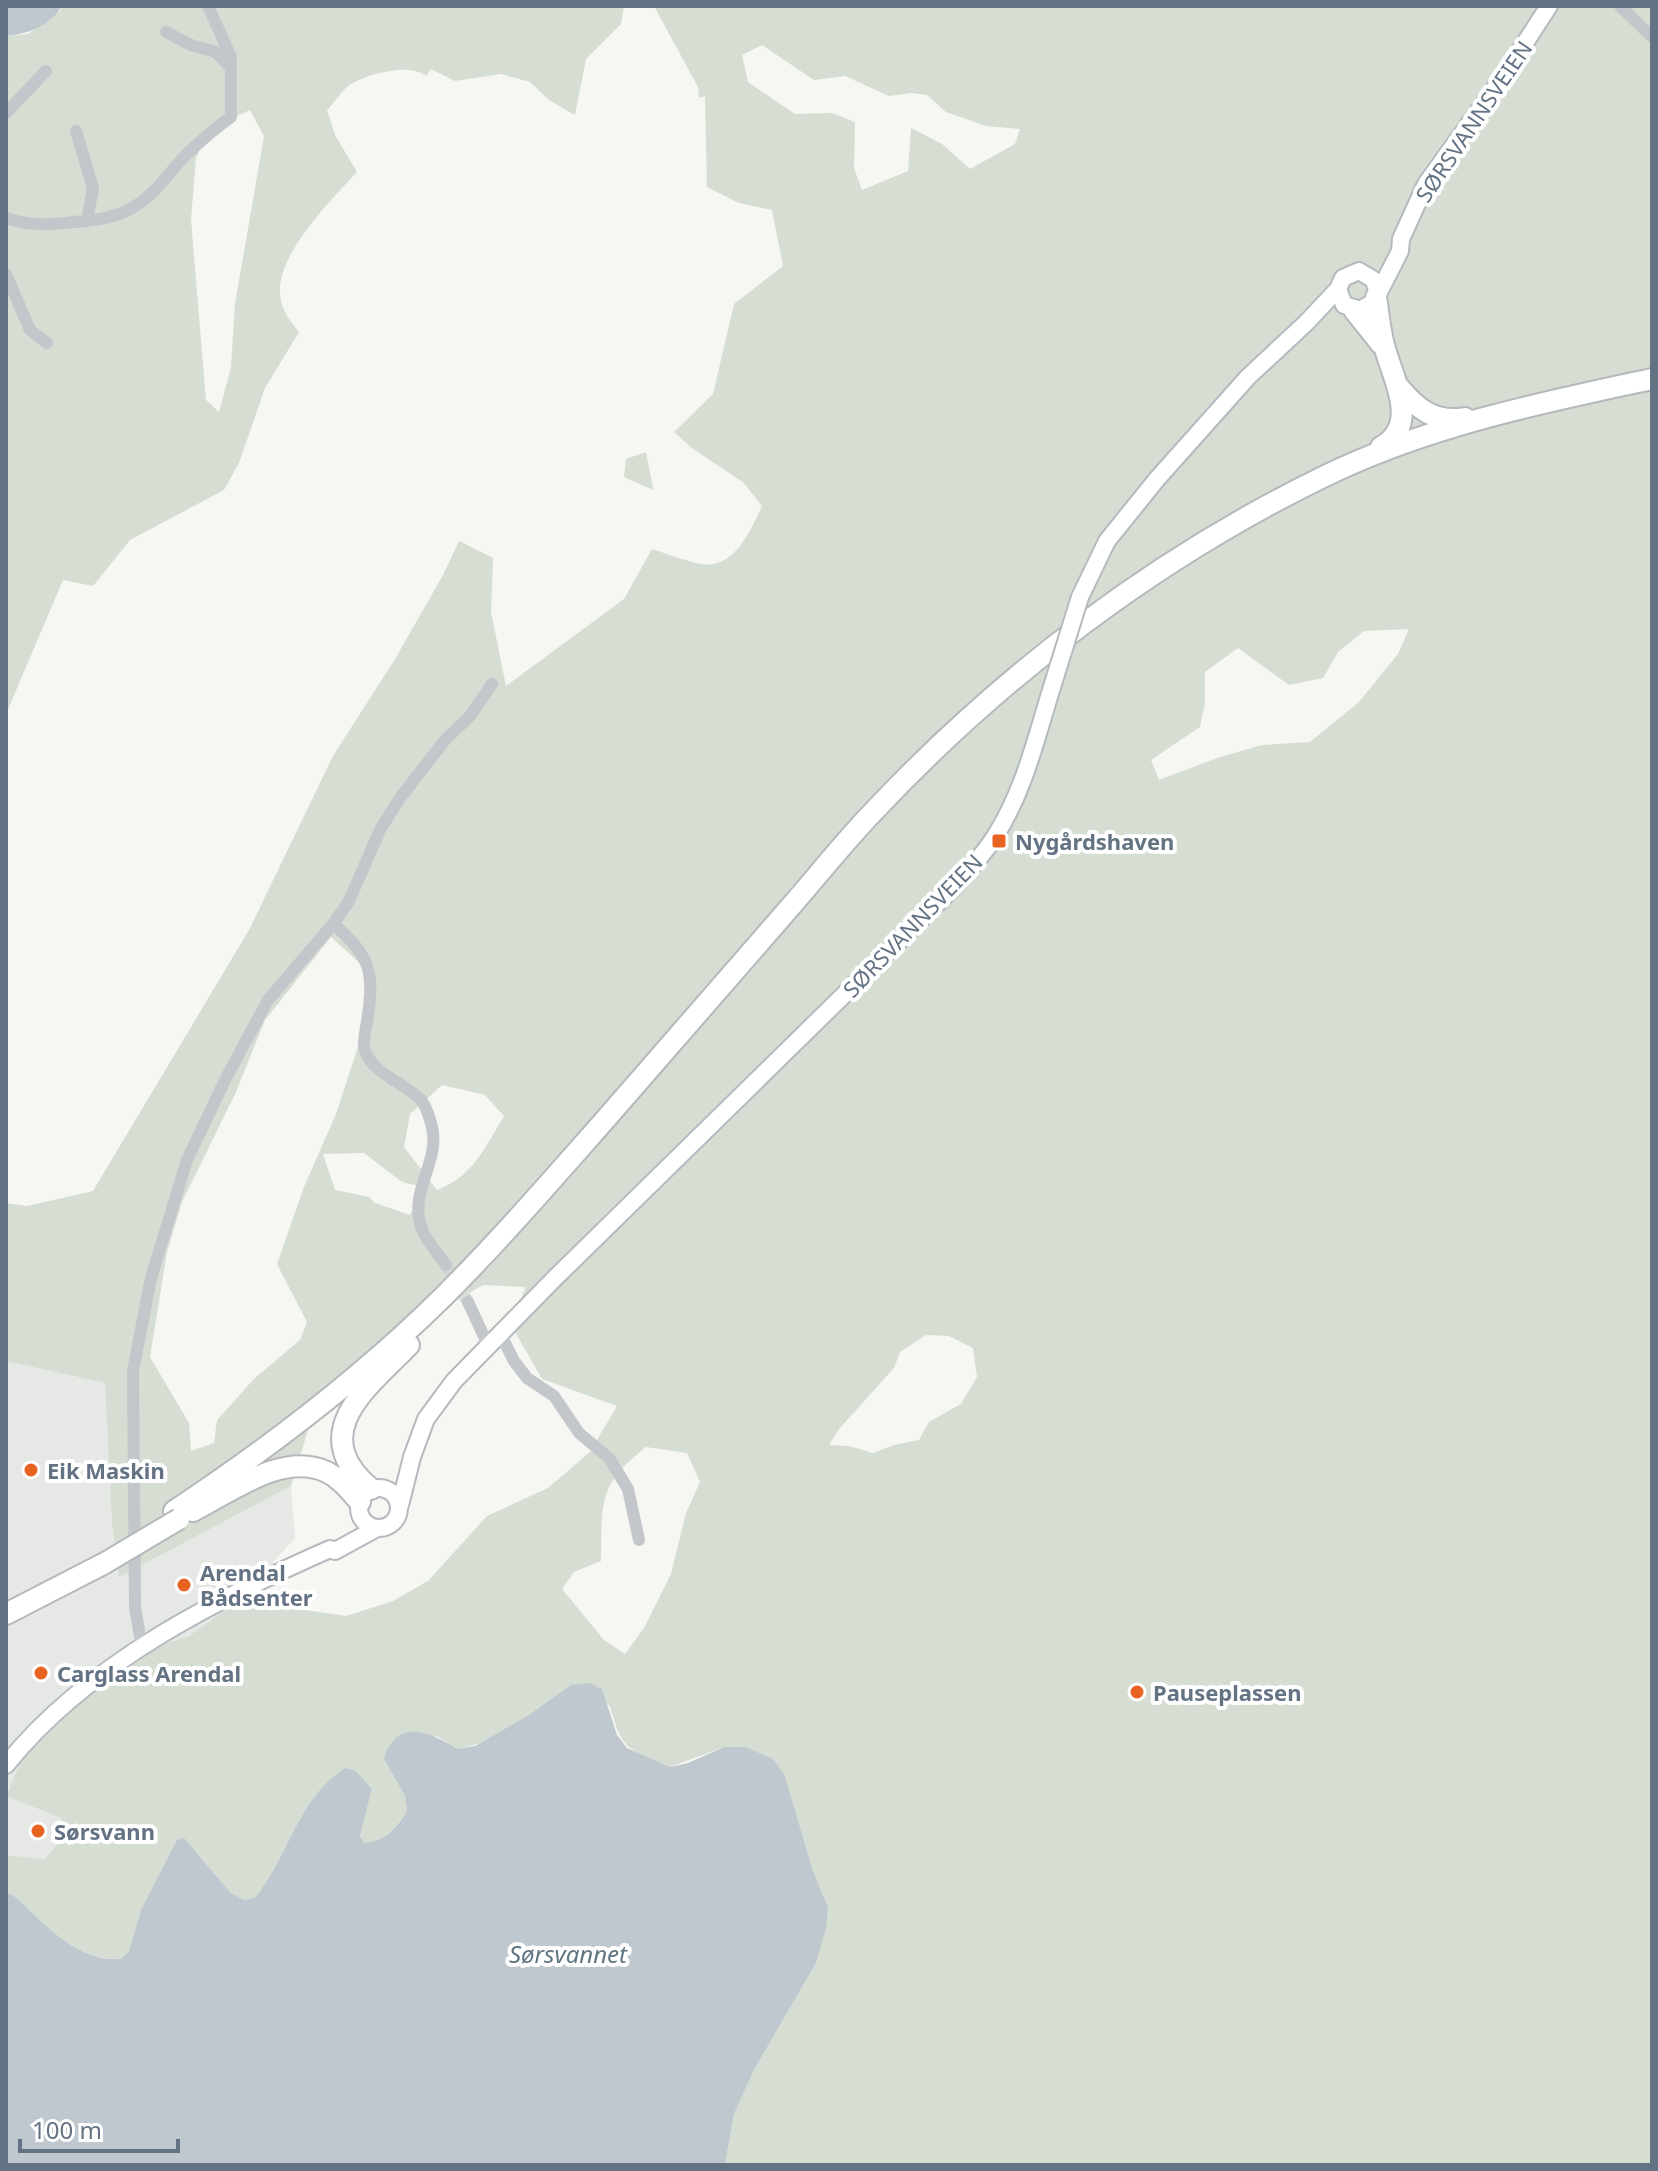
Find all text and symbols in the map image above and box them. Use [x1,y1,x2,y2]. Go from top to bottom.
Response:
street label: SØRSVANNSVEIEN [1408,34,1538,208]
place label: Nygårdshaven [1015,826,1174,856]
marker: Nygårdshaven [990,832,1008,850]
street label: SØRSVANNSVEIEN [836,847,988,1003]
place label: Eik Maskin [47,1455,165,1485]
marker: Eik Maskin [22,1461,40,1479]
place label: Arendal Bådsenter [200,1557,313,1612]
marker: Arendal Bådsenter [175,1576,193,1594]
place label: Carglass Arendal [57,1658,241,1688]
marker: Carglass Arendal [32,1664,50,1682]
place label: Pauseplassen [1153,1677,1301,1707]
marker: Pauseplassen [1128,1683,1146,1701]
place label: Sørsvann [54,1816,155,1846]
marker: Sørsvann [29,1822,47,1840]
water label: Sørsvannet [509,1937,628,1970]
scale bar [20,2103,178,2153]
text: 100 m [32,2113,102,2146]

